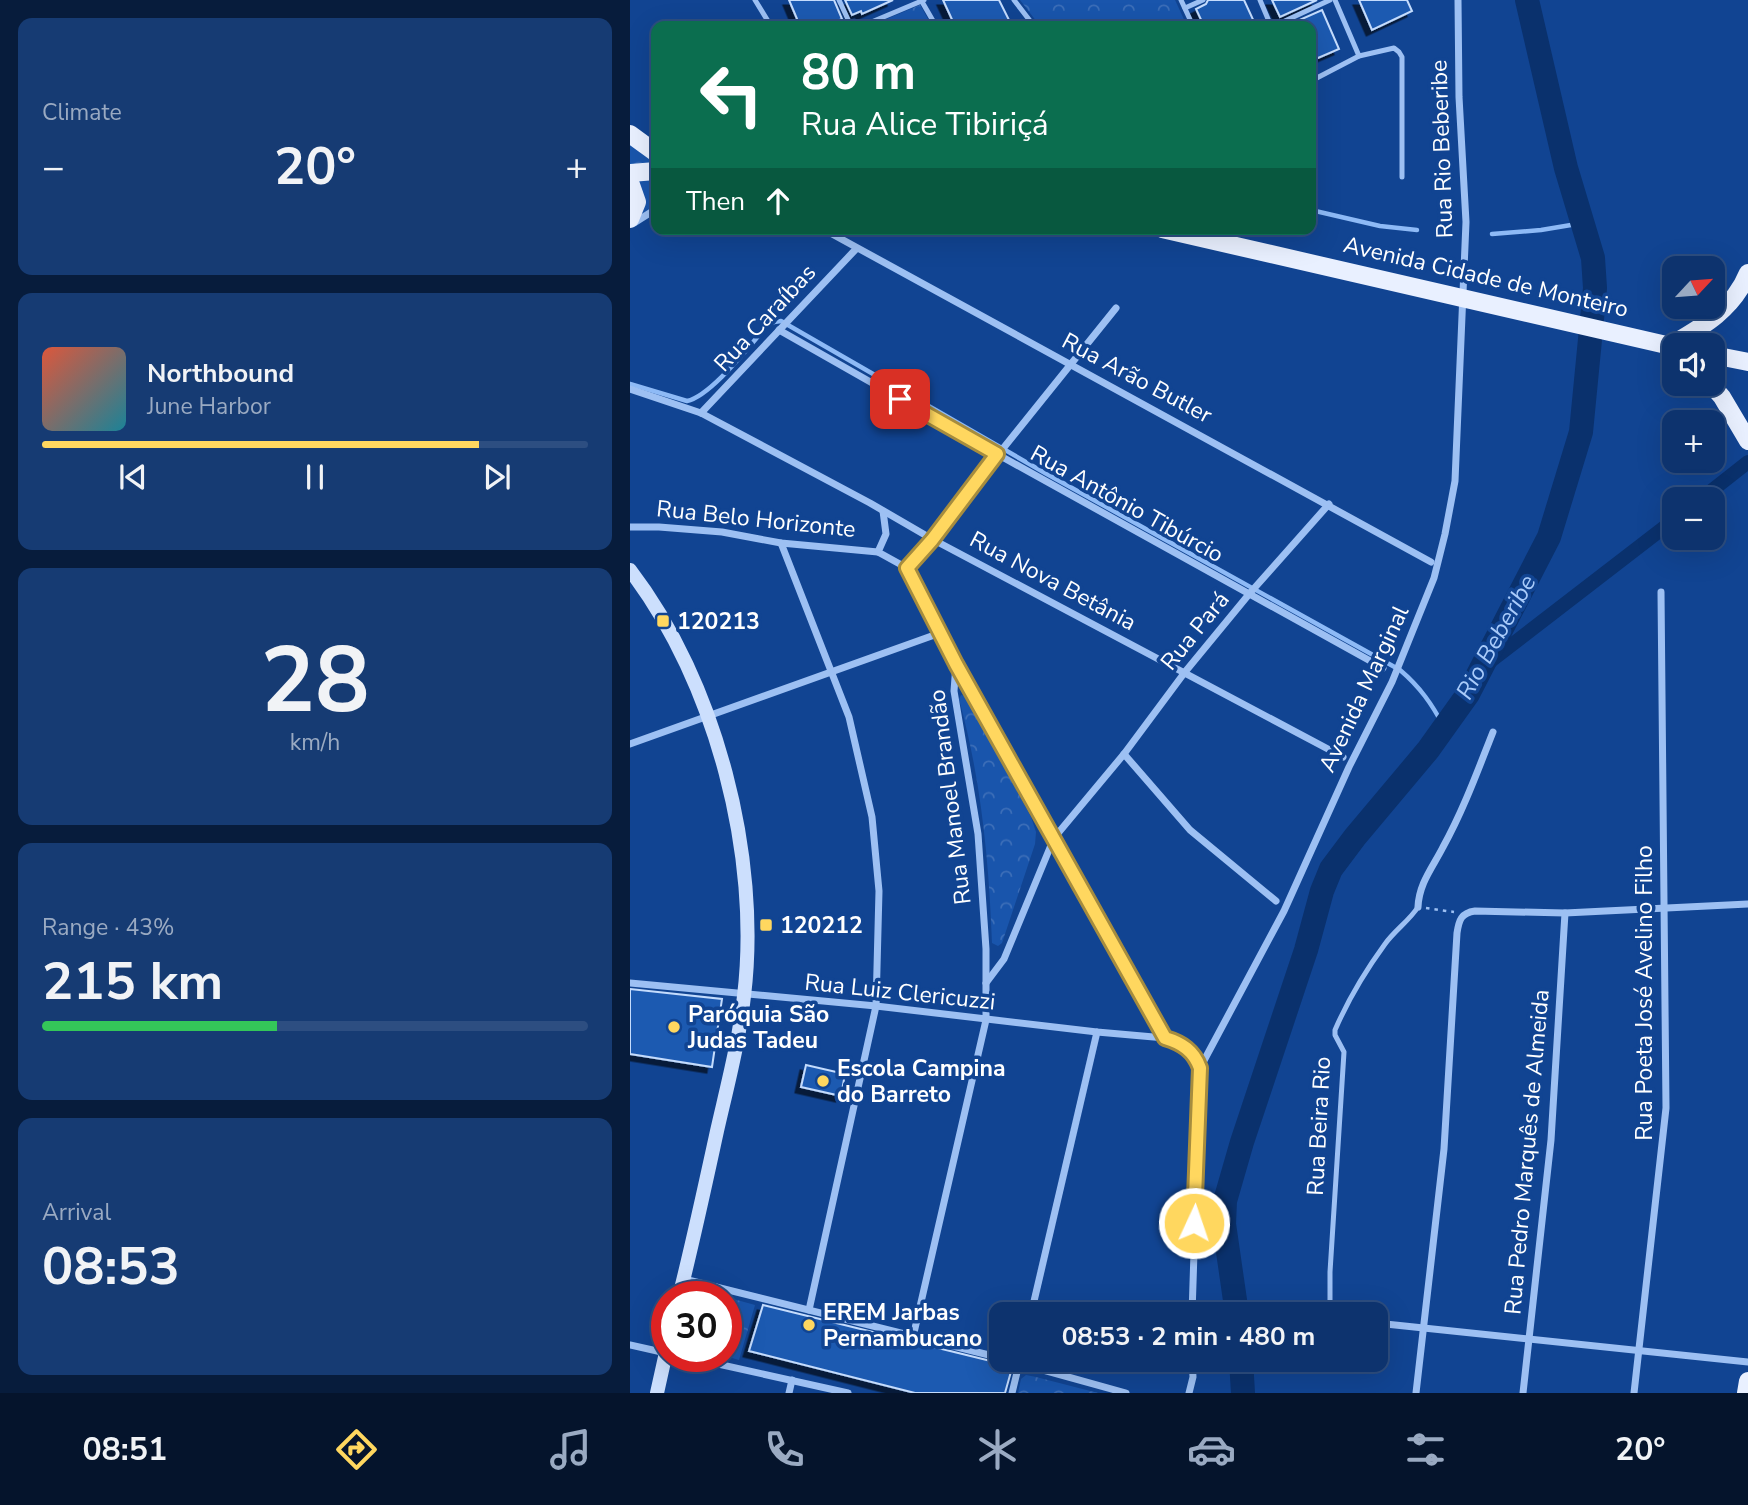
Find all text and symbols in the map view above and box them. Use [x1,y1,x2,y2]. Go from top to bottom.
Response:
text: 80 m [801,39,916,106]
icon: left [686,49,777,140]
street label: Rua Rio Beberibe [1423,59,1461,239]
text: Climate [42,97,122,128]
text: Rua Alice Tibiriçá [801,103,1049,146]
text: 20° [274,131,356,202]
text: − [42,142,65,193]
text: + [565,142,588,193]
icon: ahead [759,182,797,220]
text: Then [686,184,745,219]
street label: Avenida Cidade de Monteiro [1341,229,1631,325]
north arrow [1662,256,1726,318]
map controls [1662,256,1725,550]
street label: Rua Caraíbas [707,258,823,378]
street label: Rua Arão Butler [1057,325,1218,431]
button: sound [1662,333,1725,396]
text: Northbound [147,356,294,391]
pin [870,369,930,429]
icon: arrive [881,380,919,418]
text: June Harbor [147,391,271,422]
button: + [1662,410,1725,473]
street label: Rua Antônio Tibúrcio [1025,438,1229,570]
icon: previous [114,458,152,496]
icon: pause [296,458,334,496]
icon: next [478,458,516,496]
button: − [1662,487,1725,550]
street label: Rua Belo Horizonte [655,493,857,545]
street label: Rua Nova Betânia [964,524,1142,638]
water label: Rio Beberibe [1449,569,1544,705]
street label: Rua Pará [1154,585,1236,677]
street label: Avenida Marginal [1312,600,1416,777]
place label: 120213 [677,606,760,637]
marker: 120213 [655,613,671,629]
text: 28 [260,619,370,743]
street label: Rua Manoel Brandão [921,688,979,906]
text: km/h [290,727,340,758]
street label: Rua Poeta José Avelino Filho [1629,845,1660,1141]
place label: 120212 [780,910,863,941]
text: Range · 43% [42,912,174,943]
marker: 120212 [758,917,774,933]
text: 215 km [42,946,223,1017]
street label: Rua Luiz Clericuzzi [803,967,997,1017]
street label: Rua Pedro Marquês de Almeida [1497,988,1557,1316]
place label: Paróquia São Judas Tadeu [687,999,829,1056]
marker: Paróquia São Judas Tadeu [666,1019,682,1035]
place label: Escola Campina do Barreto [837,1053,1006,1110]
street label: Rua Beira Rio [1300,1056,1338,1196]
marker: Escola Campina do Barreto [815,1073,831,1089]
position arrow [1157,1186,1231,1260]
text: Arrival [42,1197,111,1228]
text: 08:53 [42,1231,180,1302]
speed limit sign: 30 [651,1281,742,1372]
place label: EREM Jarbas Pernambucano [823,1297,982,1354]
marker: EREM Jarbas Pernambucano [801,1317,817,1333]
text: 08:53 · 2 min · 480 m [1062,1319,1315,1354]
icon: directions [332,1425,381,1474]
icon: music [546,1425,595,1474]
icon: phone [760,1425,809,1474]
icon: climate [973,1425,1022,1474]
icon: car [1187,1425,1236,1474]
icon: filters [1401,1425,1450,1474]
text: 08:51 [82,1428,167,1471]
text: 20° [1615,1428,1665,1471]

